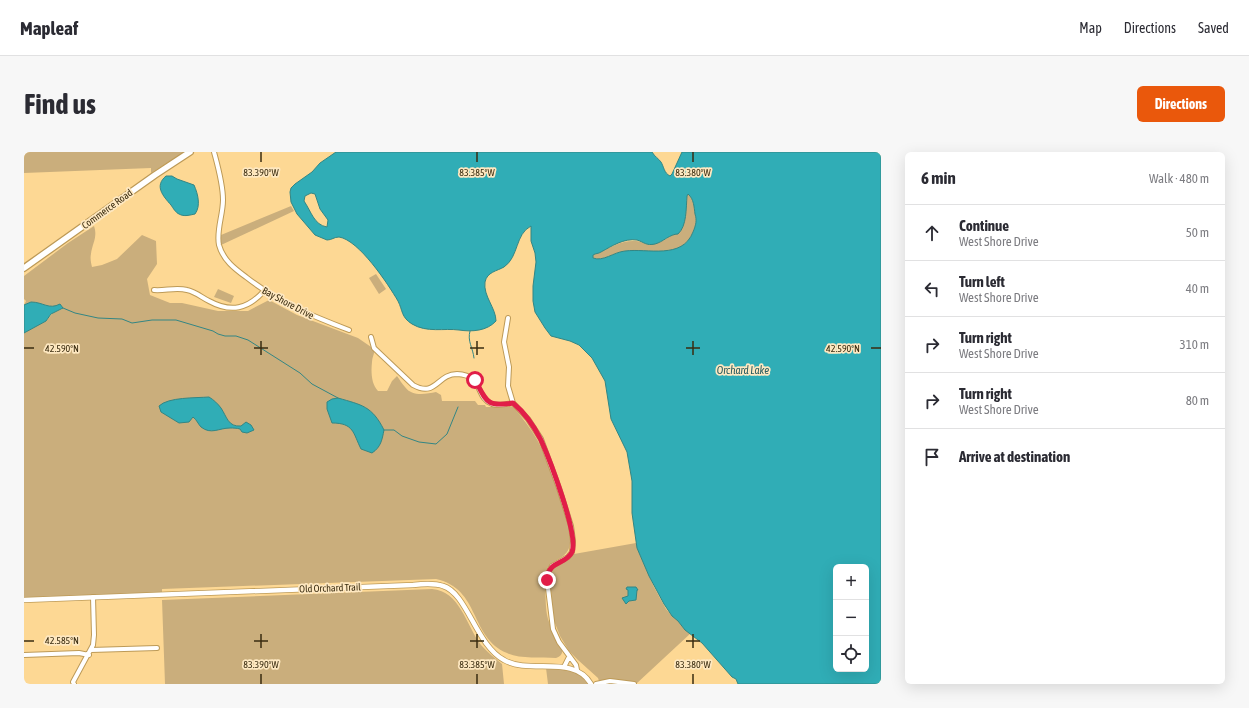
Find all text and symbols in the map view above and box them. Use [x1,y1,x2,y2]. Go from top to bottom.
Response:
text: Mapleaf [20,17,78,39]
text: Map [1079,20,1102,36]
text: Directions [1124,20,1176,36]
text: Saved [1198,20,1229,36]
button: Directions [1137,86,1225,122]
text: Find us [24,88,96,120]
text: 83.390°W [243,167,279,178]
text: 83.385°W [459,167,495,178]
text: 83.380°W [675,167,711,178]
text: 6 min [921,168,956,188]
text: Walk · 480 m [1149,171,1209,186]
street label: Commerce Road [80,187,135,231]
text: Continue [959,217,1009,234]
icon: ahead [921,222,943,244]
text: 50 m [1186,225,1209,240]
text: West Shore Drive [959,234,1039,249]
text: Turn left [959,273,1005,290]
icon: left [921,278,943,300]
text: 40 m [1186,281,1209,296]
street label: Bay Shore Drive [260,285,316,321]
text: West Shore Drive [959,290,1039,305]
text: Turn right [959,329,1012,346]
icon: right [921,334,943,356]
text: 310 m [1180,337,1209,352]
text: 42.590°N [45,343,79,354]
text: 42.590°N [826,343,860,354]
text: West Shore Drive [959,346,1039,361]
water label: Orchard Lake [717,364,769,376]
route start [466,371,484,389]
text: Turn right [959,385,1012,402]
icon: right [921,390,943,412]
text: 80 m [1186,393,1209,408]
text: West Shore Drive [959,402,1039,417]
icon: arrive [921,446,943,468]
text: Arrive at destination [959,448,1070,465]
map controls [833,564,869,672]
button: + [833,564,869,600]
route end [538,571,556,589]
street label: Old Orchard Trail [299,581,361,595]
button: − [833,600,869,636]
text: 42.585°N [45,635,79,646]
button: locate [833,636,869,672]
text: 83.390°W [243,659,279,670]
text: 83.385°W [459,659,495,670]
text: 83.380°W [675,659,711,670]

